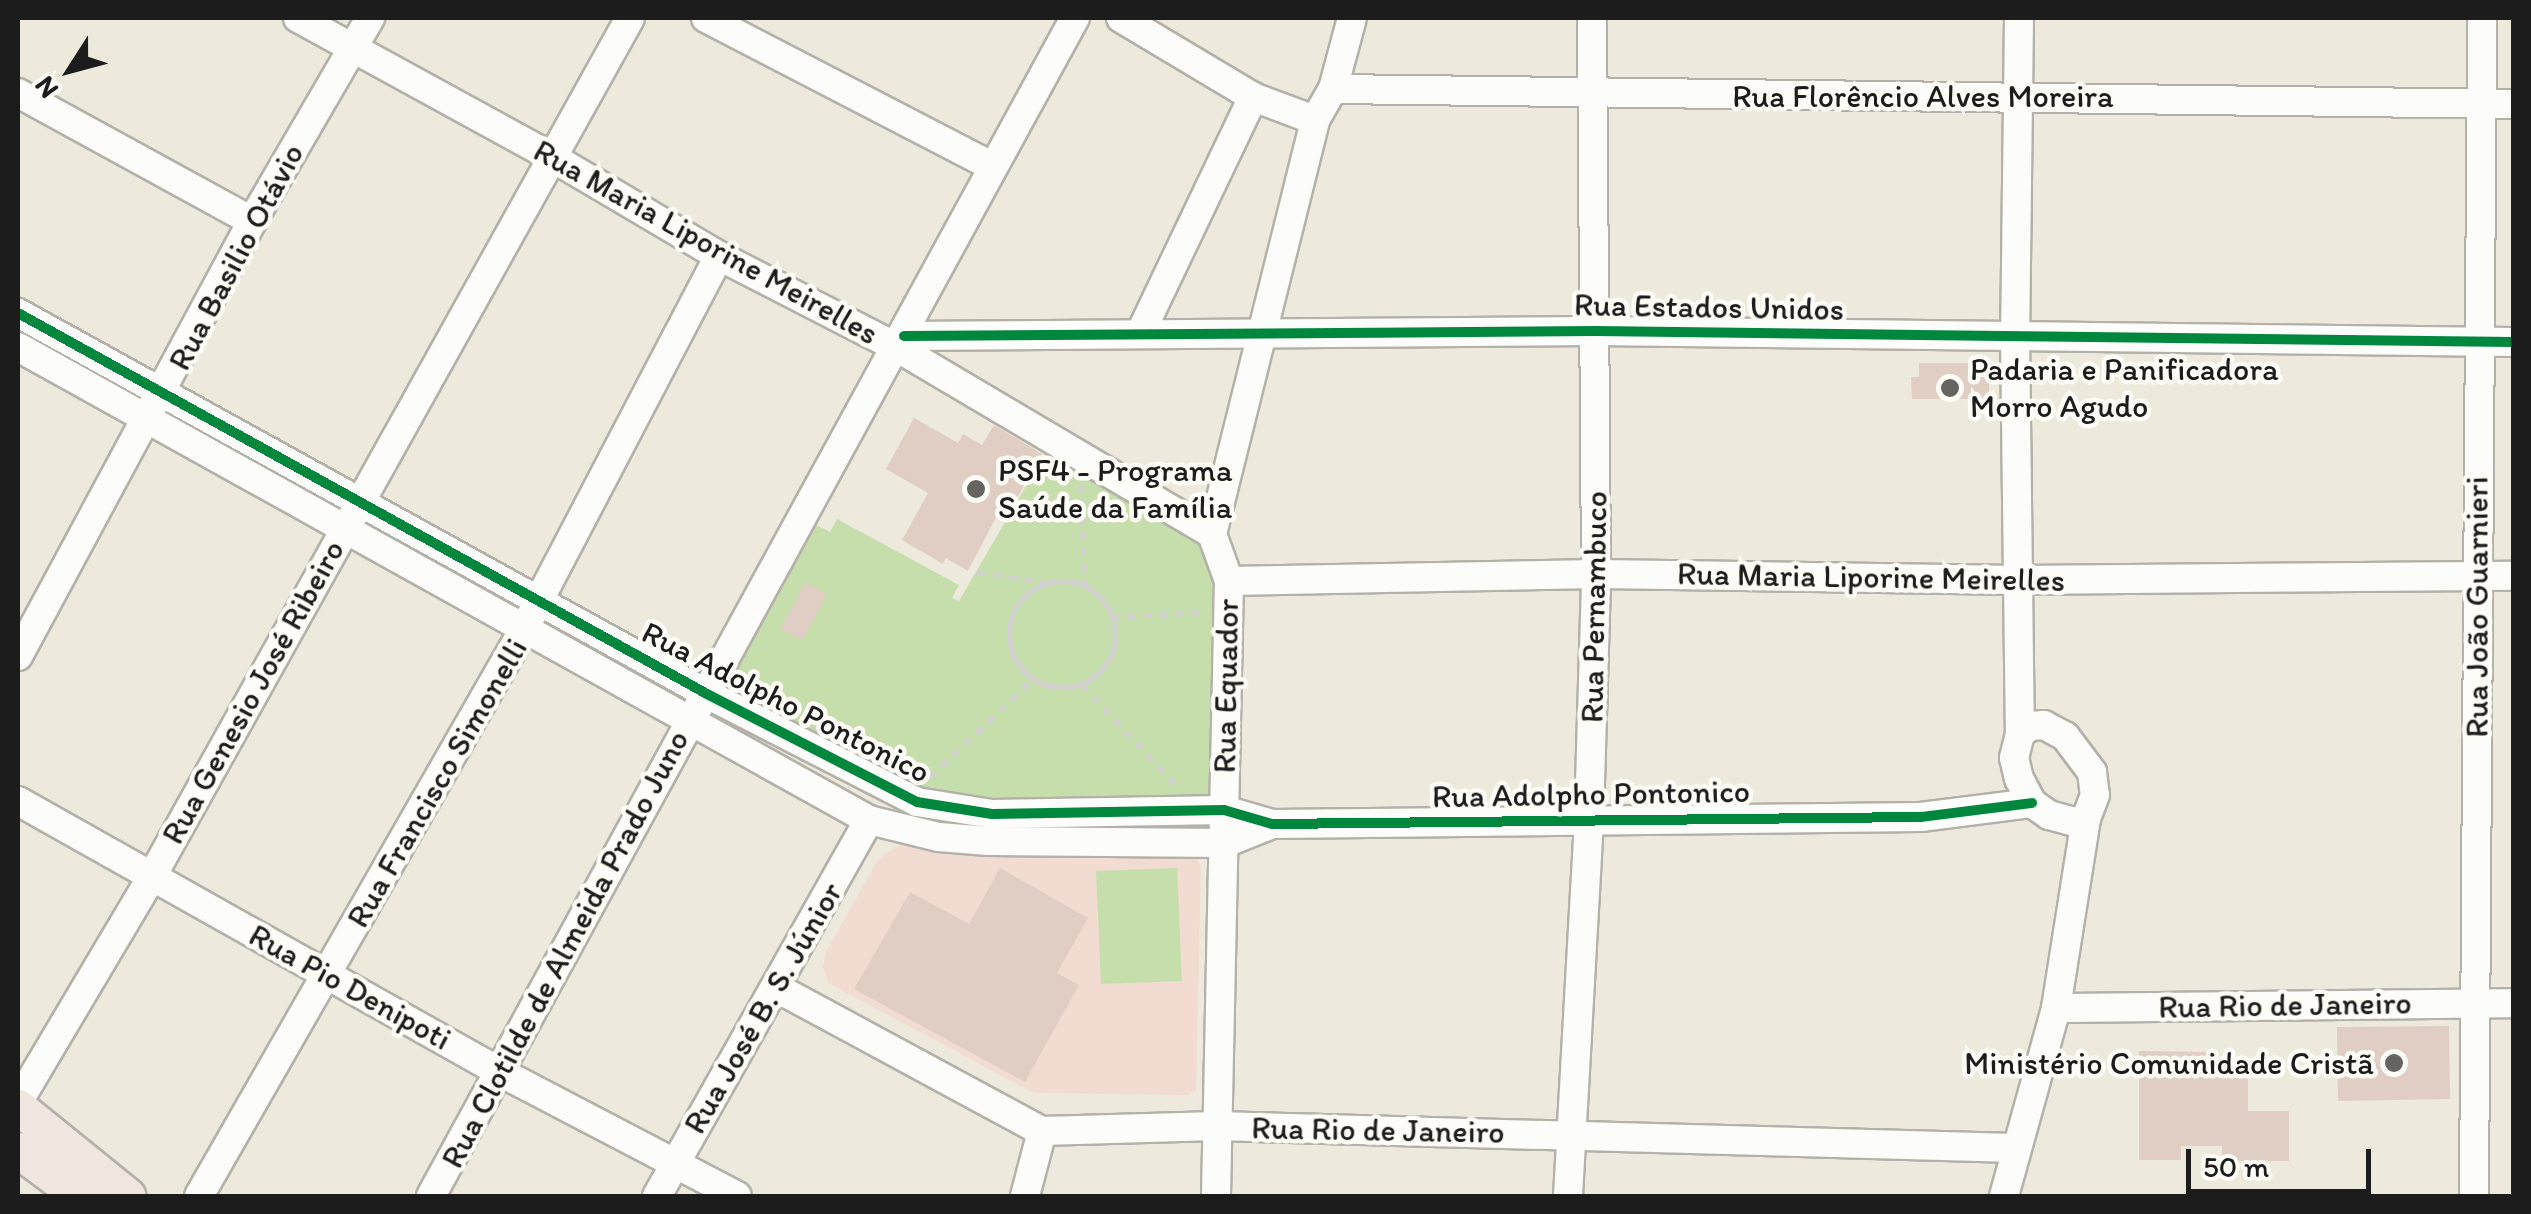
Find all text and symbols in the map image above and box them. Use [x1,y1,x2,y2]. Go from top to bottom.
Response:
north arrow [20,20,120,120]
text: N [26,70,65,105]
street label: Rua Florêncio Alves Moreira [1732,77,2114,115]
street label: Rua Maria Liporine Meirelles [526,131,886,353]
street label: Rua Basilio Otávio [160,137,312,377]
street label: Rua Estados Unidos [1573,285,1845,329]
place label: Padaria e Panificadora Morro Agudo [1970,351,2278,426]
marker: Padaria e Panificadora Morro Agudo [1939,377,1961,399]
place label: PSF4 - Programa Saúde da Família [998,452,1233,527]
marker: PSF4 - Programa Saúde da Família [963,476,989,502]
street label: Rua João Guarnieri [2458,476,2496,738]
street label: Rua Pernambuco [1573,491,1615,723]
street label: Rua Genesio José Ribeiro [154,534,352,850]
street label: Rua Maria Liporine Meirelles [1676,554,2066,600]
street label: Rua Equador [1205,599,1247,773]
street label: Rua Adolpho Pontonico [635,613,937,791]
street label: Rua Francisco Simonelli [339,632,535,934]
street label: Rua Clotilde de Almeida Prado Juno [433,723,697,1175]
street label: Rua Adolpho Pontonico [1431,772,1751,816]
street label: Rua José B. S. Júnior [675,875,851,1141]
street label: Rua Pio Denipoti [242,916,458,1058]
street label: Rua Rio de Janeiro [2158,984,2412,1026]
place label: Ministério Comunidade Cristã [1964,1044,2374,1082]
marker: Ministério Comunidade Cristã [2383,1052,2405,1074]
street label: Rua Rio de Janeiro [1251,1109,1505,1151]
scale bar [2191,1129,2376,1191]
text: 50 m [2203,1148,2269,1185]

